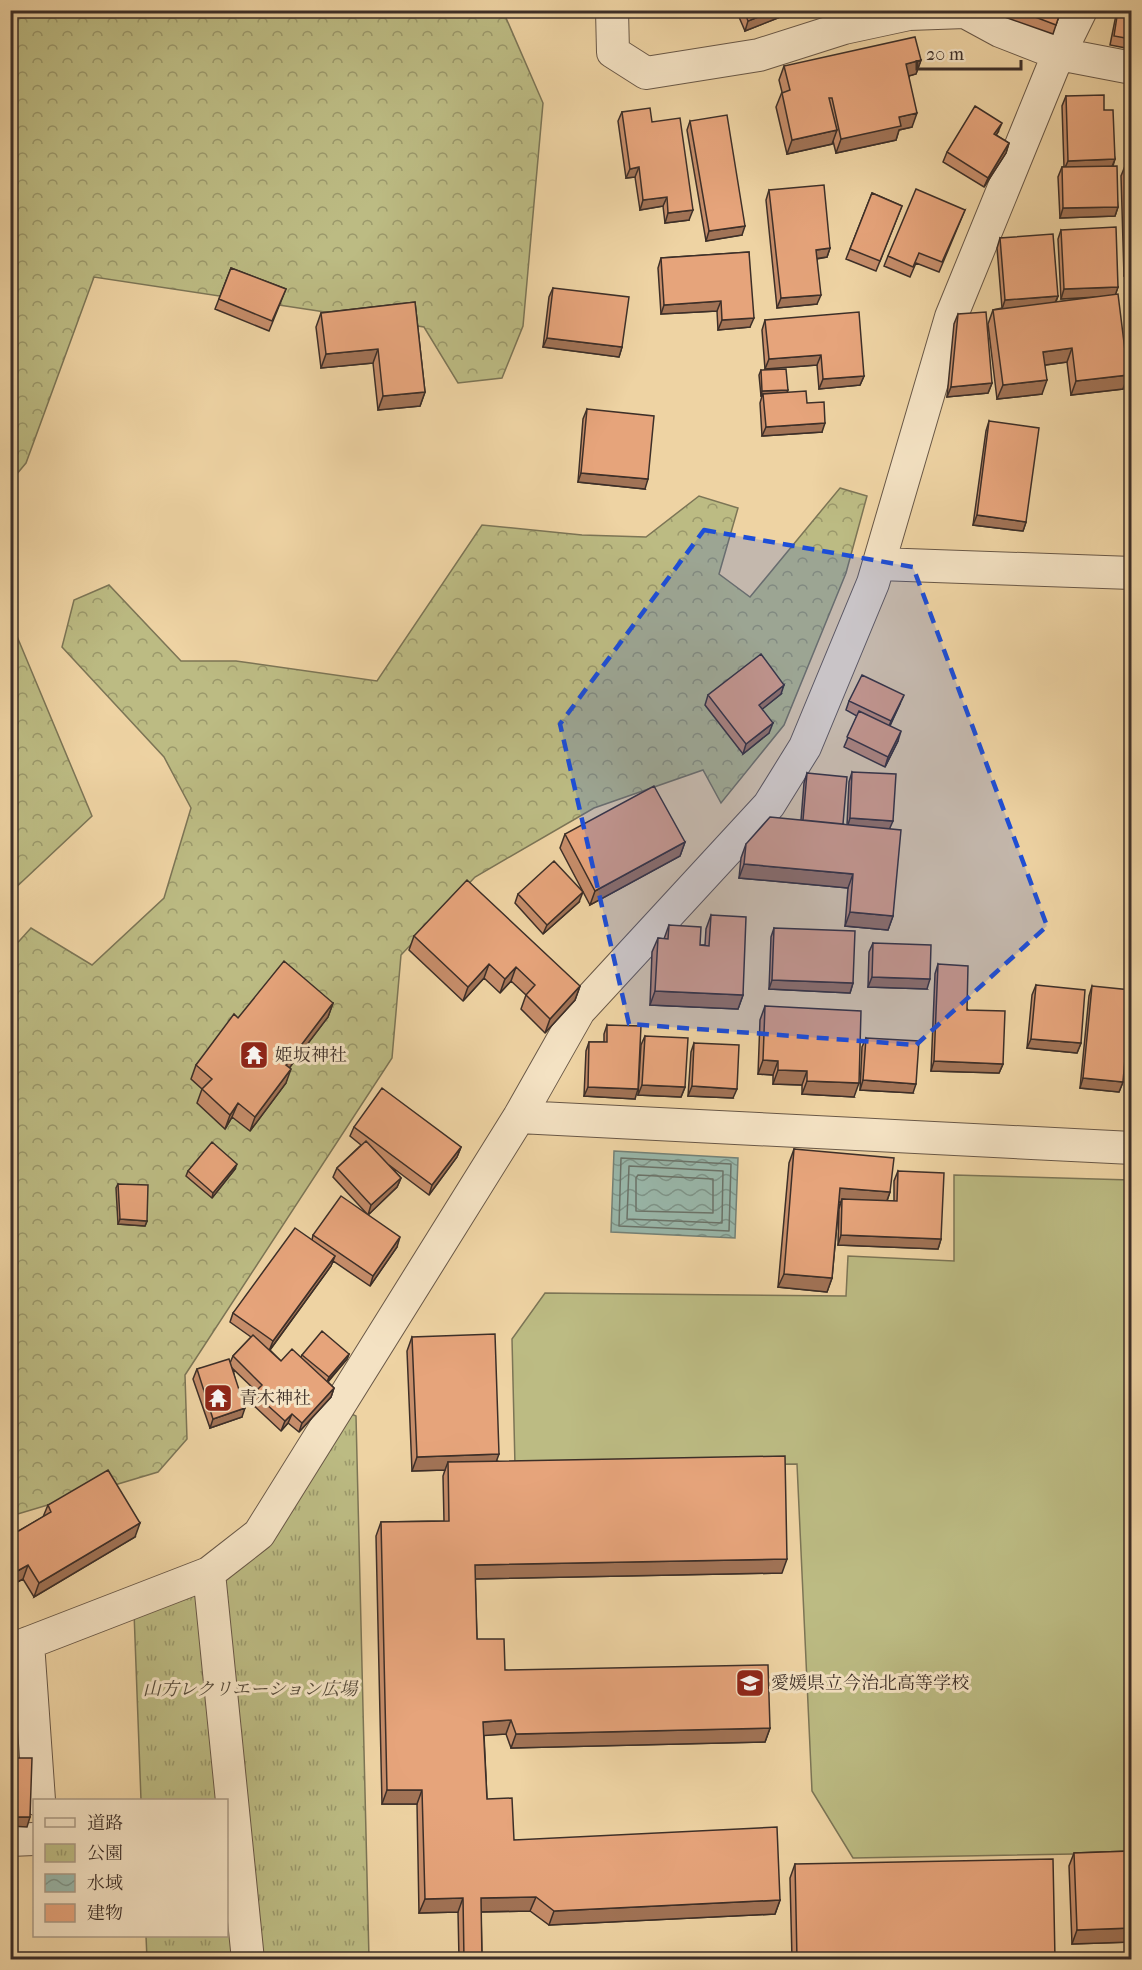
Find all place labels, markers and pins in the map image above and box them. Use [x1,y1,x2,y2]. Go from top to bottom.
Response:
temple icon: 姫坂神社 [238,1039,270,1071]
place label: 姫坂神社 [275,1045,347,1066]
temple icon: 青木神社 [202,1382,234,1414]
place label: 青木神社 [239,1388,311,1409]
school or university icon: 愛媛県立今治北高等学校 [734,1667,766,1699]
place label: 愛媛県立今治北高等学校 [771,1673,969,1694]

